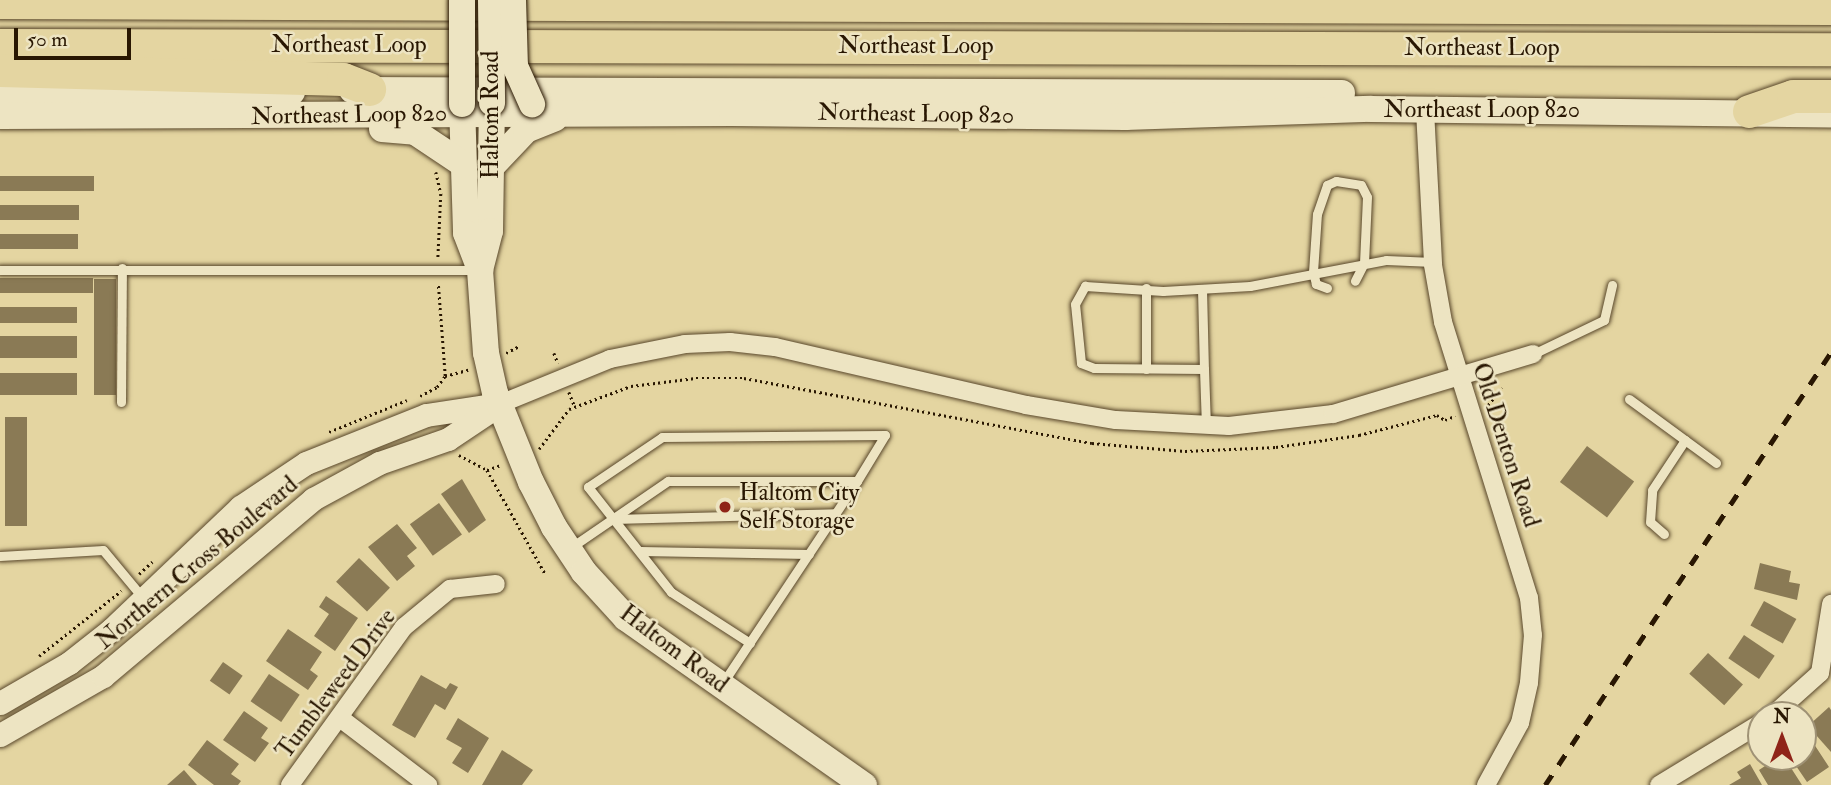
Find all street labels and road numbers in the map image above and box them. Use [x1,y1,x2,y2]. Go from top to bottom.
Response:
street label: Northeast Loop [271,31,427,59]
street label: Northeast Loop [838,32,994,60]
street label: Northeast Loop [1404,34,1560,62]
street label: Haltom Road [477,51,505,179]
street label: Northeast Loop 820 [1384,96,1580,124]
street label: Northeast Loop 820 [818,98,1014,130]
street label: Northeast Loop 820 [251,99,447,131]
street label: Old Denton Road [1466,359,1546,531]
street label: Northern Cross Boulevard [90,470,304,656]
street label: Haltom Road [614,599,734,699]
street label: Tumbleweed Drive [270,603,402,765]

